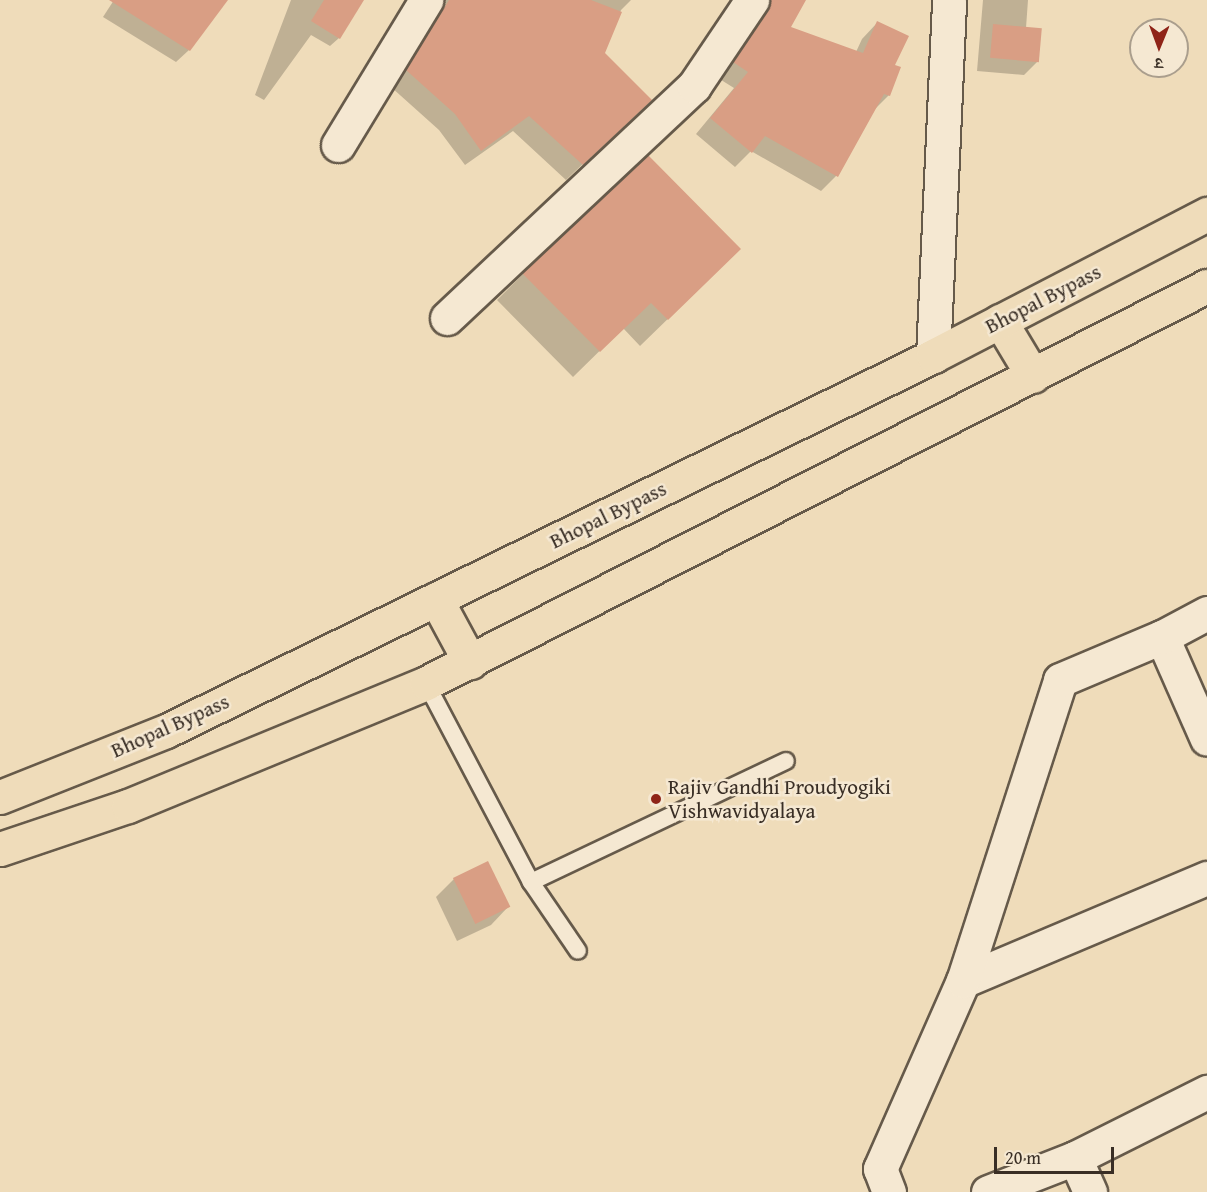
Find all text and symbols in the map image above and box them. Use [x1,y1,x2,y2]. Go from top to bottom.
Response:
north arrow [1129,18,1189,78]
text: उ [1154,52,1163,76]
street label: Bhopal Bypass [981,259,1105,339]
street label: Bhopal Bypass [546,476,670,554]
street label: Bhopal Bypass [107,689,233,763]
place label: Rajiv Gandhi Proudyogiki Vishwavidyalaya [668,774,891,824]
marker: Rajiv Gandhi Proudyogiki Vishwavidyalaya [649,792,663,806]
scale bar [997,1135,1117,1173]
text: 20 m [1005,1144,1041,1171]

